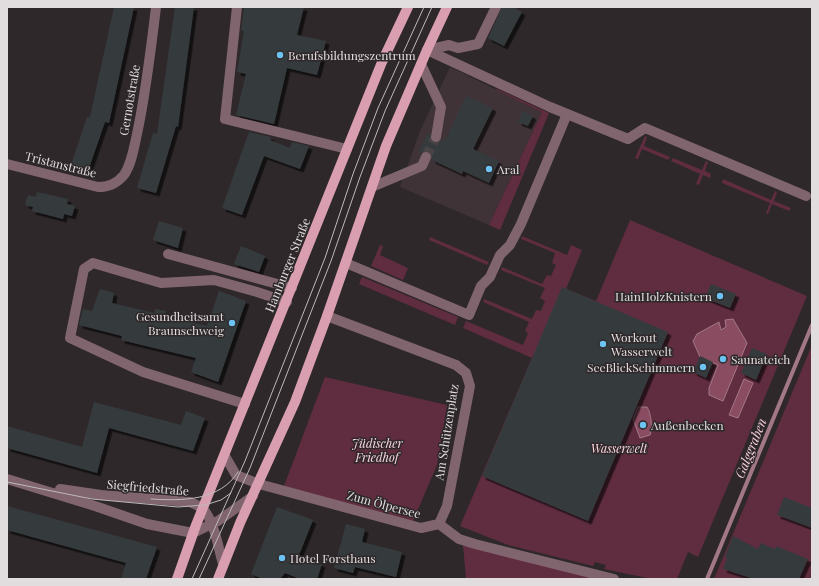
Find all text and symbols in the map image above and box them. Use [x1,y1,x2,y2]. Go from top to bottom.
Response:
place label: Berufsbildungszentrum [288,47,416,63]
marker: Berufsbildungszentrum [275,50,285,60]
street label: Gernotstraße [115,63,143,137]
street label: Tristanstraße [24,147,98,181]
place label: Aral [496,161,520,177]
marker: Aral [484,164,494,174]
street label: Hamburger Straße [261,216,313,314]
place label: HainHolzKnistern [615,288,712,304]
marker: HainHolzKnistern [715,291,725,301]
place label: Gesundheitsamt Braunschweig [136,308,225,338]
marker: Gesundheitsamt Braunschweig [227,318,237,328]
place label: Workout Wasserwelt [610,329,673,359]
marker: Workout Wasserwelt [598,339,608,349]
place label: Saunateich [731,351,790,367]
marker: Saunateich [718,354,728,364]
place label: SeeBlickSchimmern [587,359,695,375]
marker: SeeBlickSchimmern [698,362,708,372]
street label: Am Schützenplatz [430,383,462,482]
water label: Galggraben [730,416,770,480]
place label: Außenbecken [650,417,724,433]
marker: Außenbecken [638,420,648,430]
park label: Jüdischer Friedhof [351,435,403,465]
park label: Wasserwelt [591,440,648,456]
street label: Siegfriedstraße [106,475,190,499]
street label: Zum Ölpersee [345,486,423,522]
place label: Hotel Forsthaus [290,550,376,566]
marker: Hotel Forsthaus [277,553,287,563]

